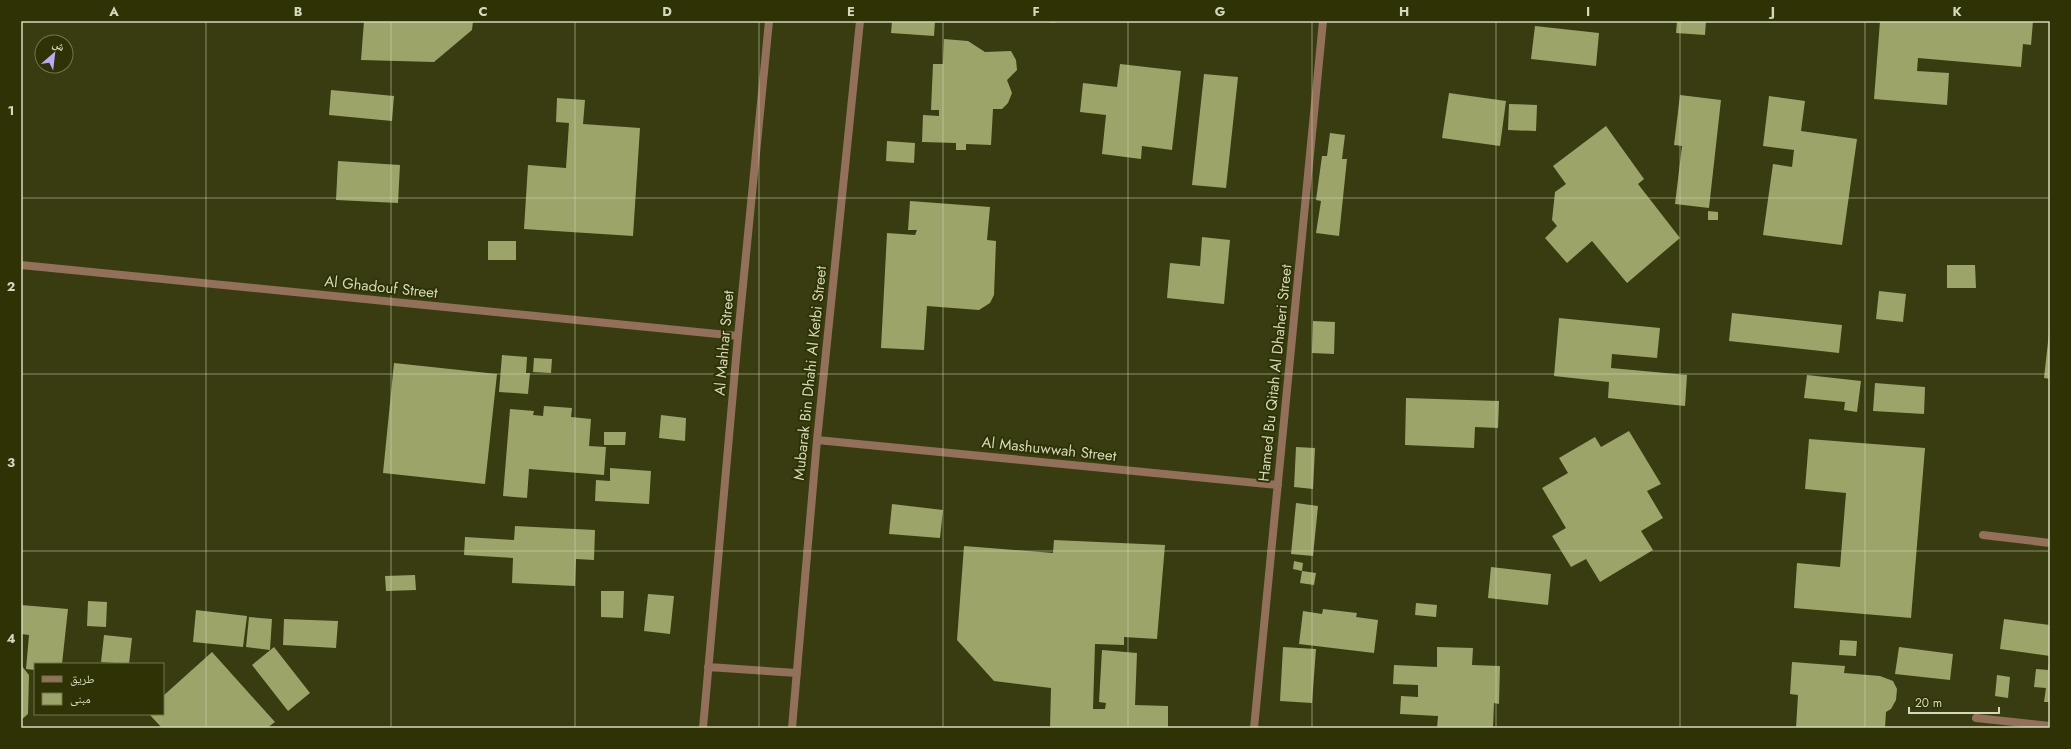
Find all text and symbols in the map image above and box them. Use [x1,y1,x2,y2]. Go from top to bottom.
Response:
text: A [108,2,119,21]
text: B [294,2,303,21]
text: C [478,2,488,21]
text: D [662,2,672,21]
text: E [847,2,855,21]
text: F [1032,2,1040,21]
text: G [1215,2,1226,21]
text: H [1399,2,1409,21]
text: I [1586,2,1590,21]
text: J [1768,2,1775,21]
text: K [1952,2,1962,21]
north arrow [34,34,74,74]
text: ش [50,35,68,55]
text: 1 [8,101,14,120]
street label: Hamed Bu Qitah Al Dhaheri Street [1253,263,1297,483]
street label: Mubarak Bin Dhahi Al Ketbi Street [788,264,832,481]
street label: Al Ghadouf Street [323,270,439,304]
text: 2 [7,277,15,296]
street label: Al Mahhar Street [708,289,740,397]
street label: Al Mashuwwah Street [981,431,1118,467]
text: 3 [7,453,15,472]
text: 4 [6,629,16,648]
legend [34,663,164,715]
text: طريق [70,670,95,688]
scale bar [1909,689,1999,715]
text: مبنى [70,690,91,708]
text: 20 m [1915,694,1942,712]

